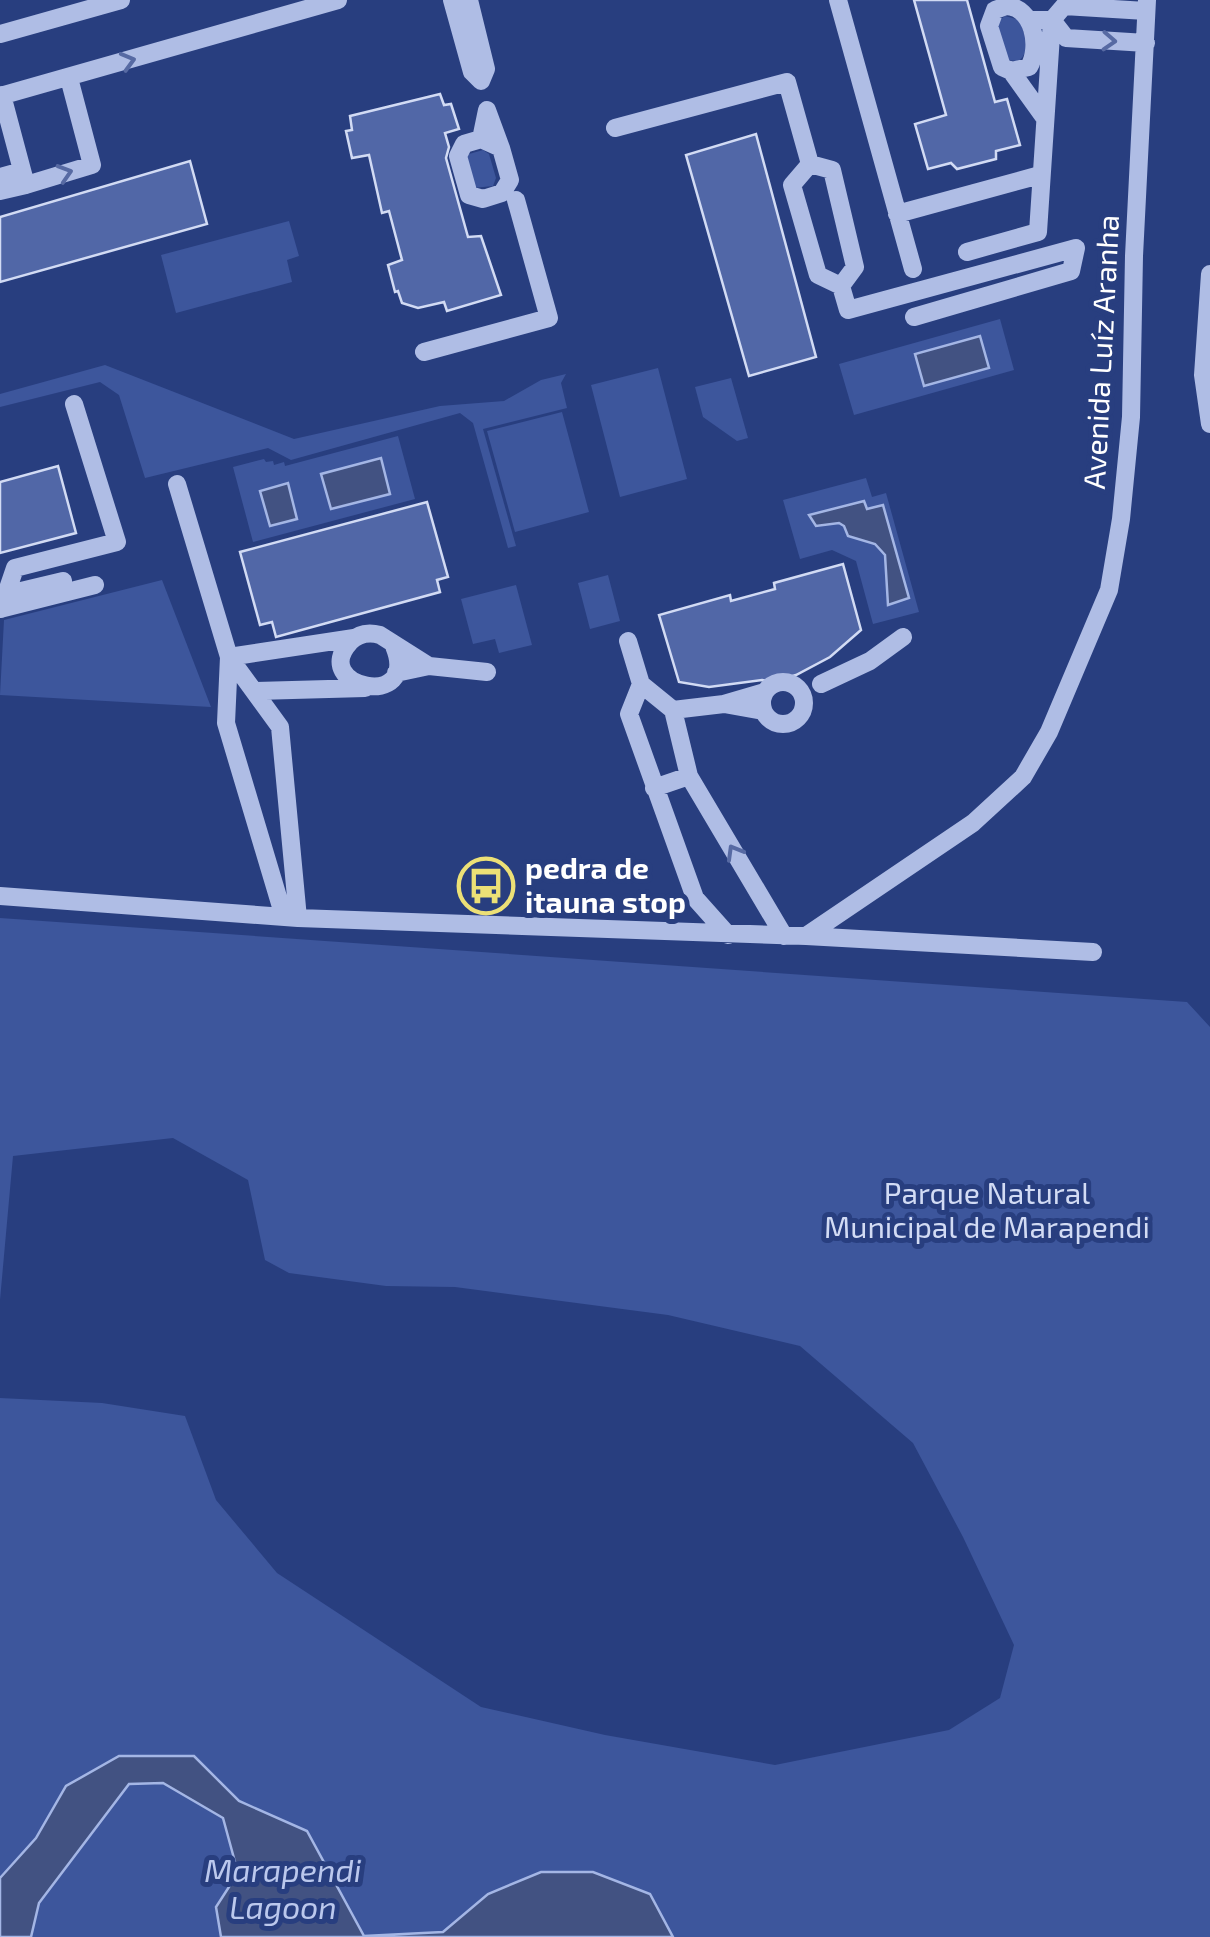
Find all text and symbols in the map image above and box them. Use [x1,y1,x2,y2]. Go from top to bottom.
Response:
one-way arrow [1101,30,1117,51]
one-way arrow [119,52,136,73]
one-way arrow [55,164,72,185]
street label: Avenida Luíz Aranha [1075,214,1125,490]
one-way arrow [727,845,747,863]
place label: pedra de itauna stop [525,849,686,919]
bus stop icon: pedra de itauna stop [456,856,516,916]
park label: Parque Natural Municipal de Marapendi [824,1174,1150,1244]
water label: Marapendi Lagoon [204,1850,362,1926]

